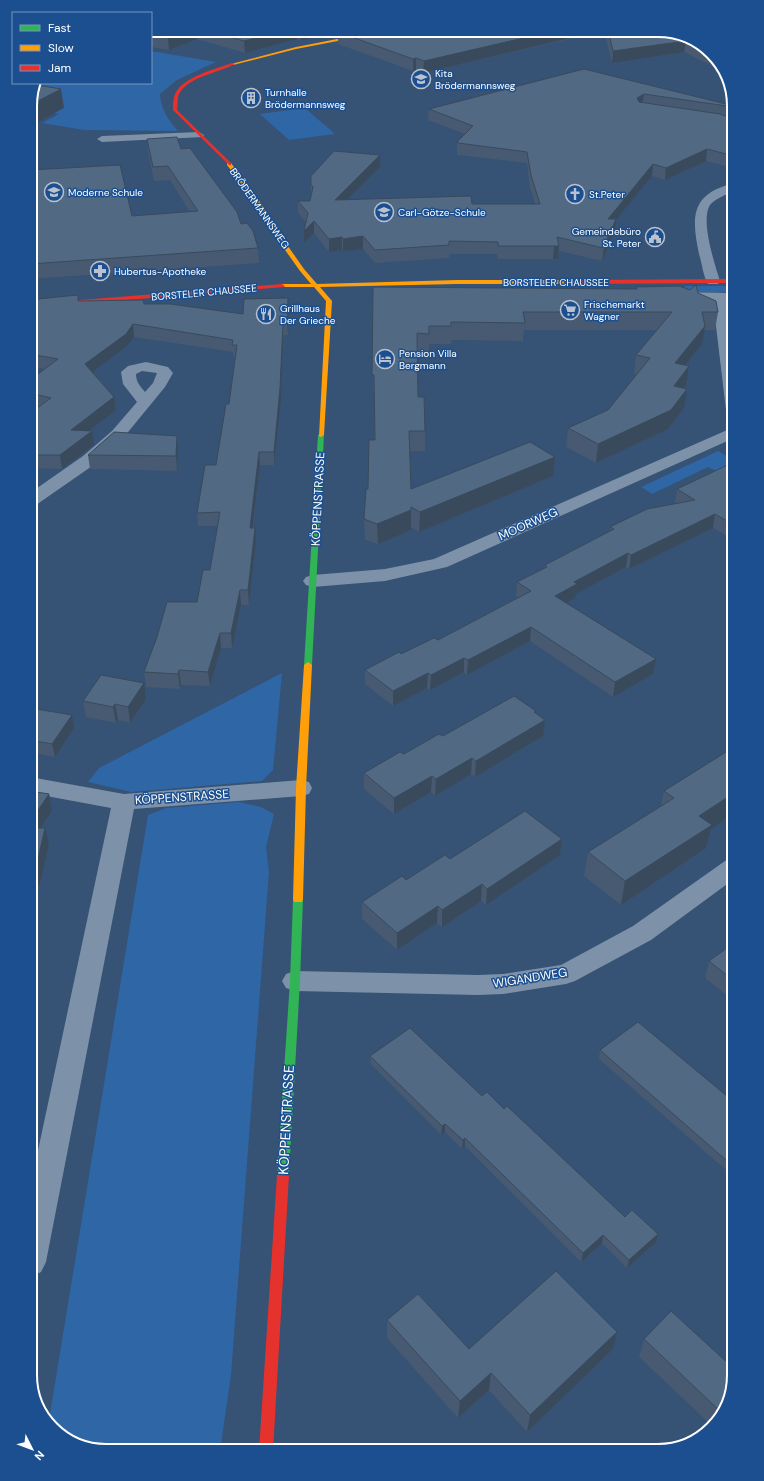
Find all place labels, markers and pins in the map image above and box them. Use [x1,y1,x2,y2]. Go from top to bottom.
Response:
place label: Kita Brödermannsweg [435,67,516,92]
school or university icon: Kita Brödermannsweg [410,68,432,90]
place label: Turnhalle Brödermannsweg [265,86,346,111]
building icon: Turnhalle Brödermannsweg [240,87,262,109]
school or university icon: Moderne Schule [43,181,65,203]
church icon: St.Peter [564,183,586,205]
place label: Moderne Schule [68,186,143,199]
place label: St.Peter [589,188,625,201]
school or university icon: Carl-Götze-Schule [373,201,395,223]
place label: Carl-Götze-Schule [398,206,486,219]
place label: Gemeindebüro St. Peter [572,225,641,250]
public building icon: Gemeindebüro St. Peter [644,226,666,248]
pharmacy icon: Hubertus-Apotheke [89,260,111,282]
place label: Hubertus-Apotheke [114,265,207,278]
place label: Frischemarkt Wagner [584,298,645,323]
supermarket icon: Frischemarkt Wagner [559,299,581,321]
place label: Grillhaus Der Grieche [280,302,336,327]
restaurant icon: Grillhaus Der Grieche [255,303,277,325]
place label: Pension Villa Bergmann [399,347,457,372]
hotel icon: Pension Villa Bergmann [374,348,396,370]

